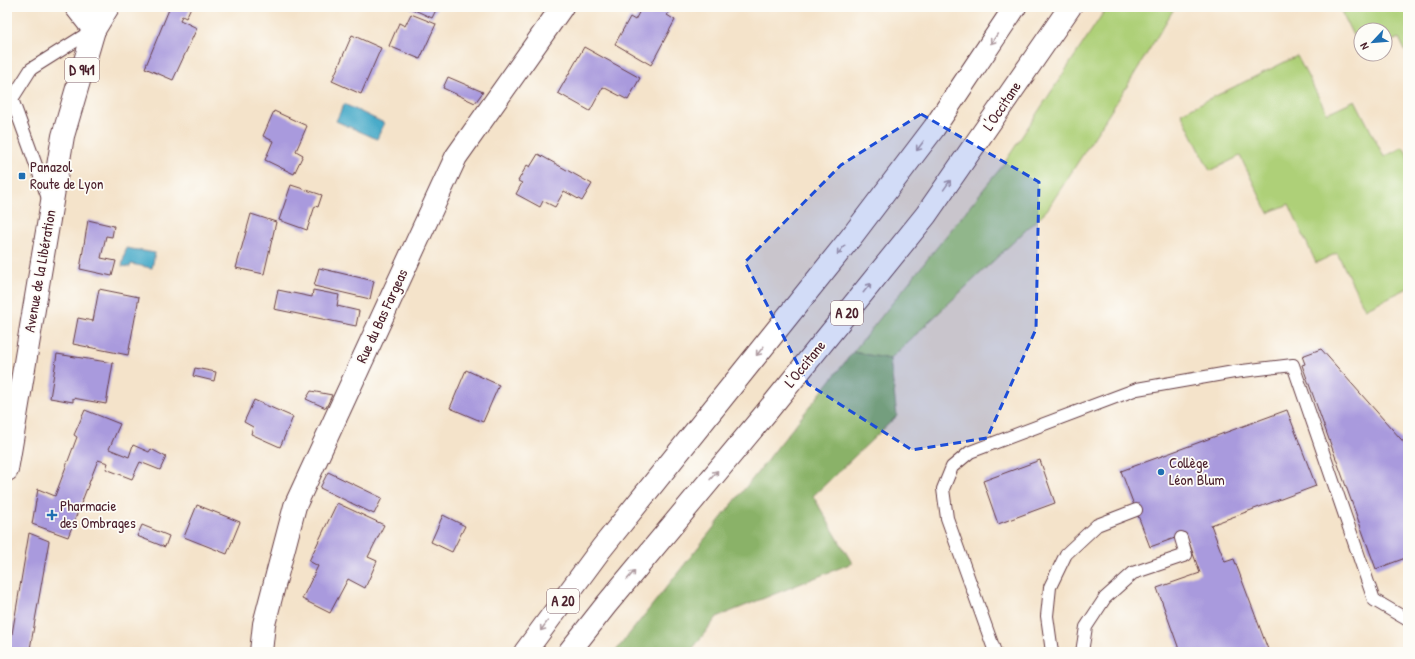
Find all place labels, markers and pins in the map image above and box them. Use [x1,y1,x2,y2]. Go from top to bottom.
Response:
place label: Panazol Route de Lyon [30,156,104,194]
marker: Panazol Route de Lyon [17,171,27,181]
place label: Collège Léon Blum [1169,452,1225,490]
marker: Collège Léon Blum [1156,467,1166,477]
place label: Pharmacie des Ombrages [60,495,136,533]
marker: Pharmacie des Ombrages [47,510,57,520]

